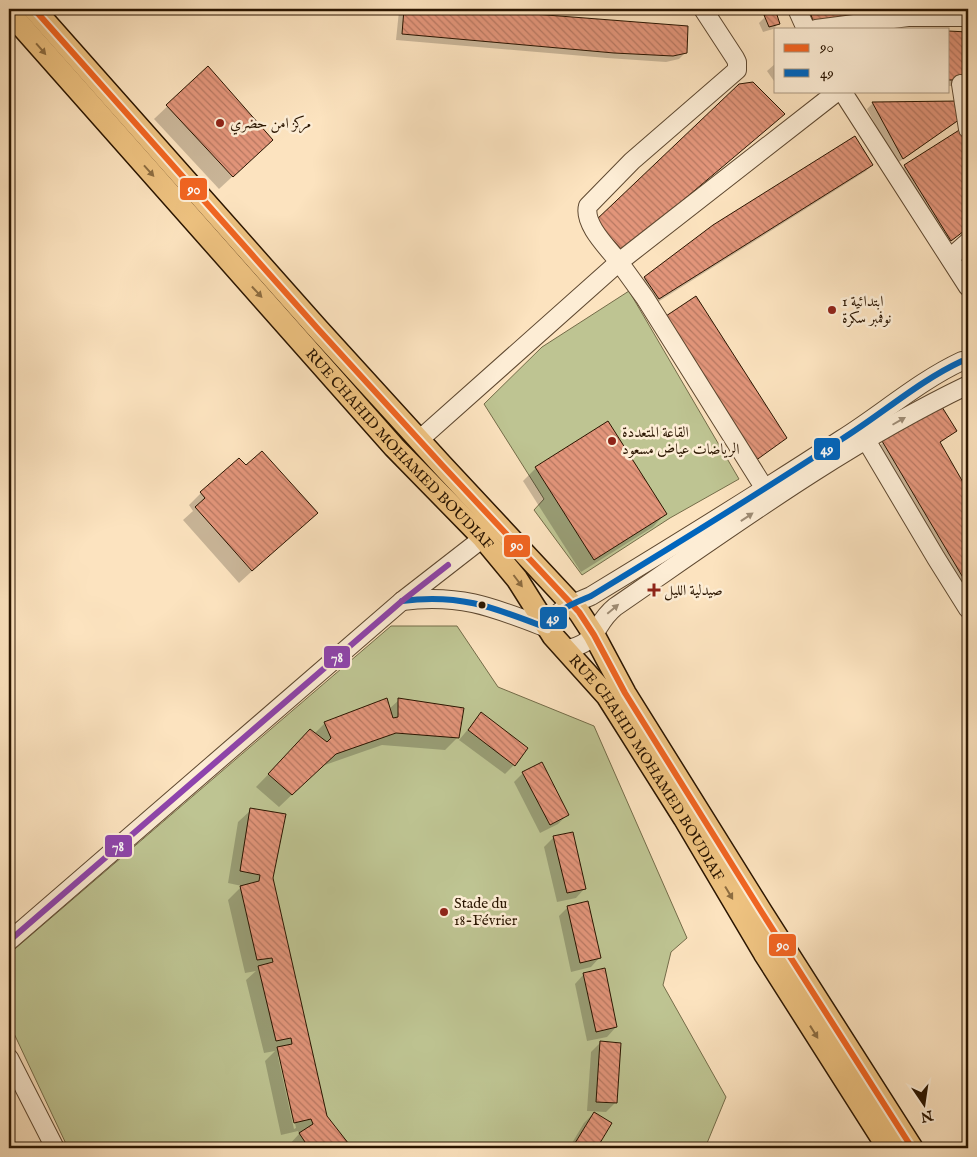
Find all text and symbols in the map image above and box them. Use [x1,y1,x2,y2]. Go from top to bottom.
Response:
legend [774,28,950,92]
text: 90 [819,38,834,57]
one-way arrow [35,42,47,54]
text: 49 [820,64,834,83]
place label: مركز امن حضري [230,114,311,135]
marker: مركز امن حضري [214,117,226,129]
one-way arrow [143,164,154,177]
line badge: 90 [179,177,208,201]
text: 90 [187,181,201,199]
one-way arrow [251,285,263,297]
place label: ابتدائية 1 نوفمبر سكرة [842,292,892,328]
marker: ابتدائية 1 نوفمبر سكرة [826,304,838,316]
street label: RUE CHAHID MOHAMED BOUDIAF [301,345,498,554]
one-way arrow [893,416,906,425]
place label: القاعة المتعددة الرياضات عياض مسعود [622,423,740,459]
marker: القاعة المتعددة الرياضات عياض مسعود [606,435,618,447]
line badge: 49 [813,437,841,461]
text: 49 [821,441,833,459]
one-way arrow [740,512,754,522]
line badge: 90 [503,534,531,558]
text: 90 [510,537,524,555]
one-way arrow [513,574,523,588]
place label: صيدلية الليل [664,581,723,601]
marker: صيدلية الليل [648,584,660,596]
unlabelled marker [477,600,487,610]
one-way arrow [607,603,619,615]
line badge: 49 [539,606,568,630]
text: 49 [547,610,559,628]
line badge: 78 [323,645,351,669]
text: 78 [331,649,344,667]
street label: RUE CHAHID MOHAMED BOUDIAF [564,651,728,885]
line badge: 78 [104,834,133,858]
text: 78 [112,838,125,856]
one-way arrow [724,887,733,900]
place label: Stade du 18-Février [454,894,518,930]
marker: Stade du 18-Février [438,906,450,918]
line badge: 90 [768,933,797,957]
text: 90 [776,937,790,955]
one-way arrow [809,1025,818,1038]
north arrow [900,1080,950,1130]
text: N [919,1105,936,1126]

